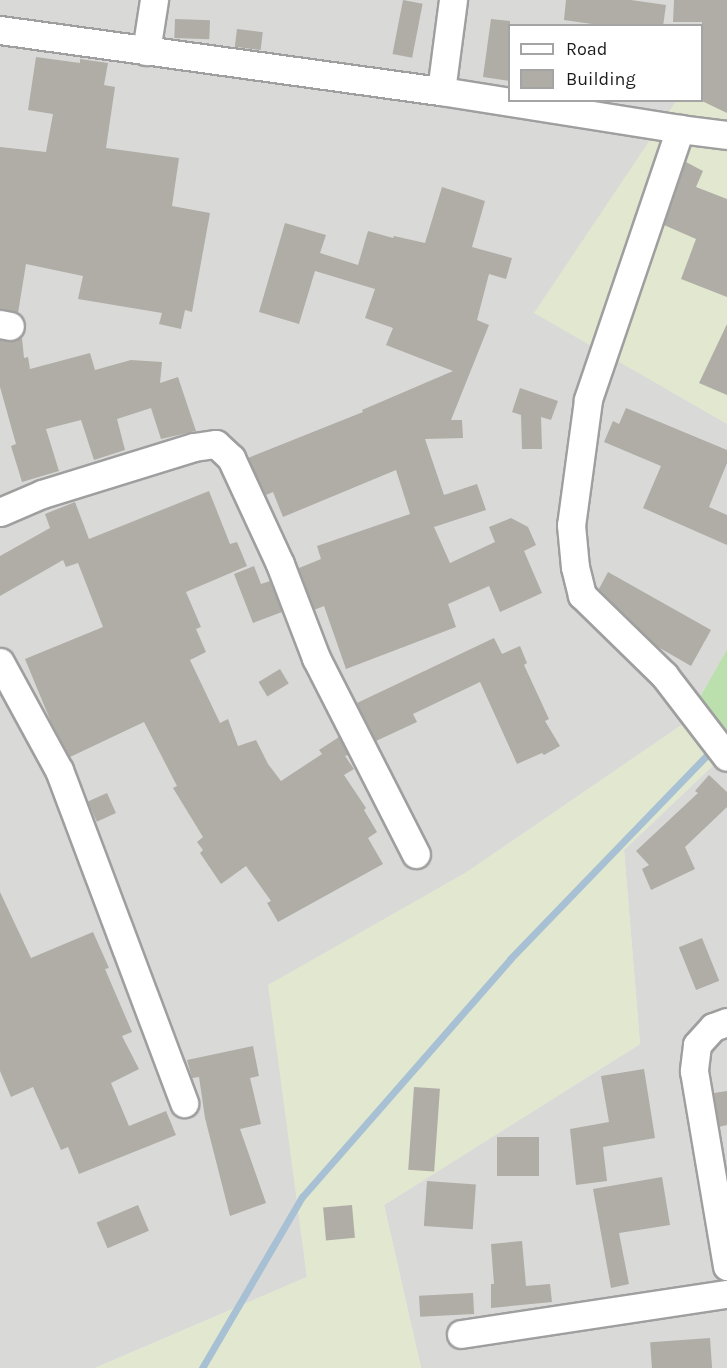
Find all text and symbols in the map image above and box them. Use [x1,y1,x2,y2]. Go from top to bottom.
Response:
legend [508,24,703,102]
text: Road [566,38,607,60]
text: Building [566,68,636,90]

